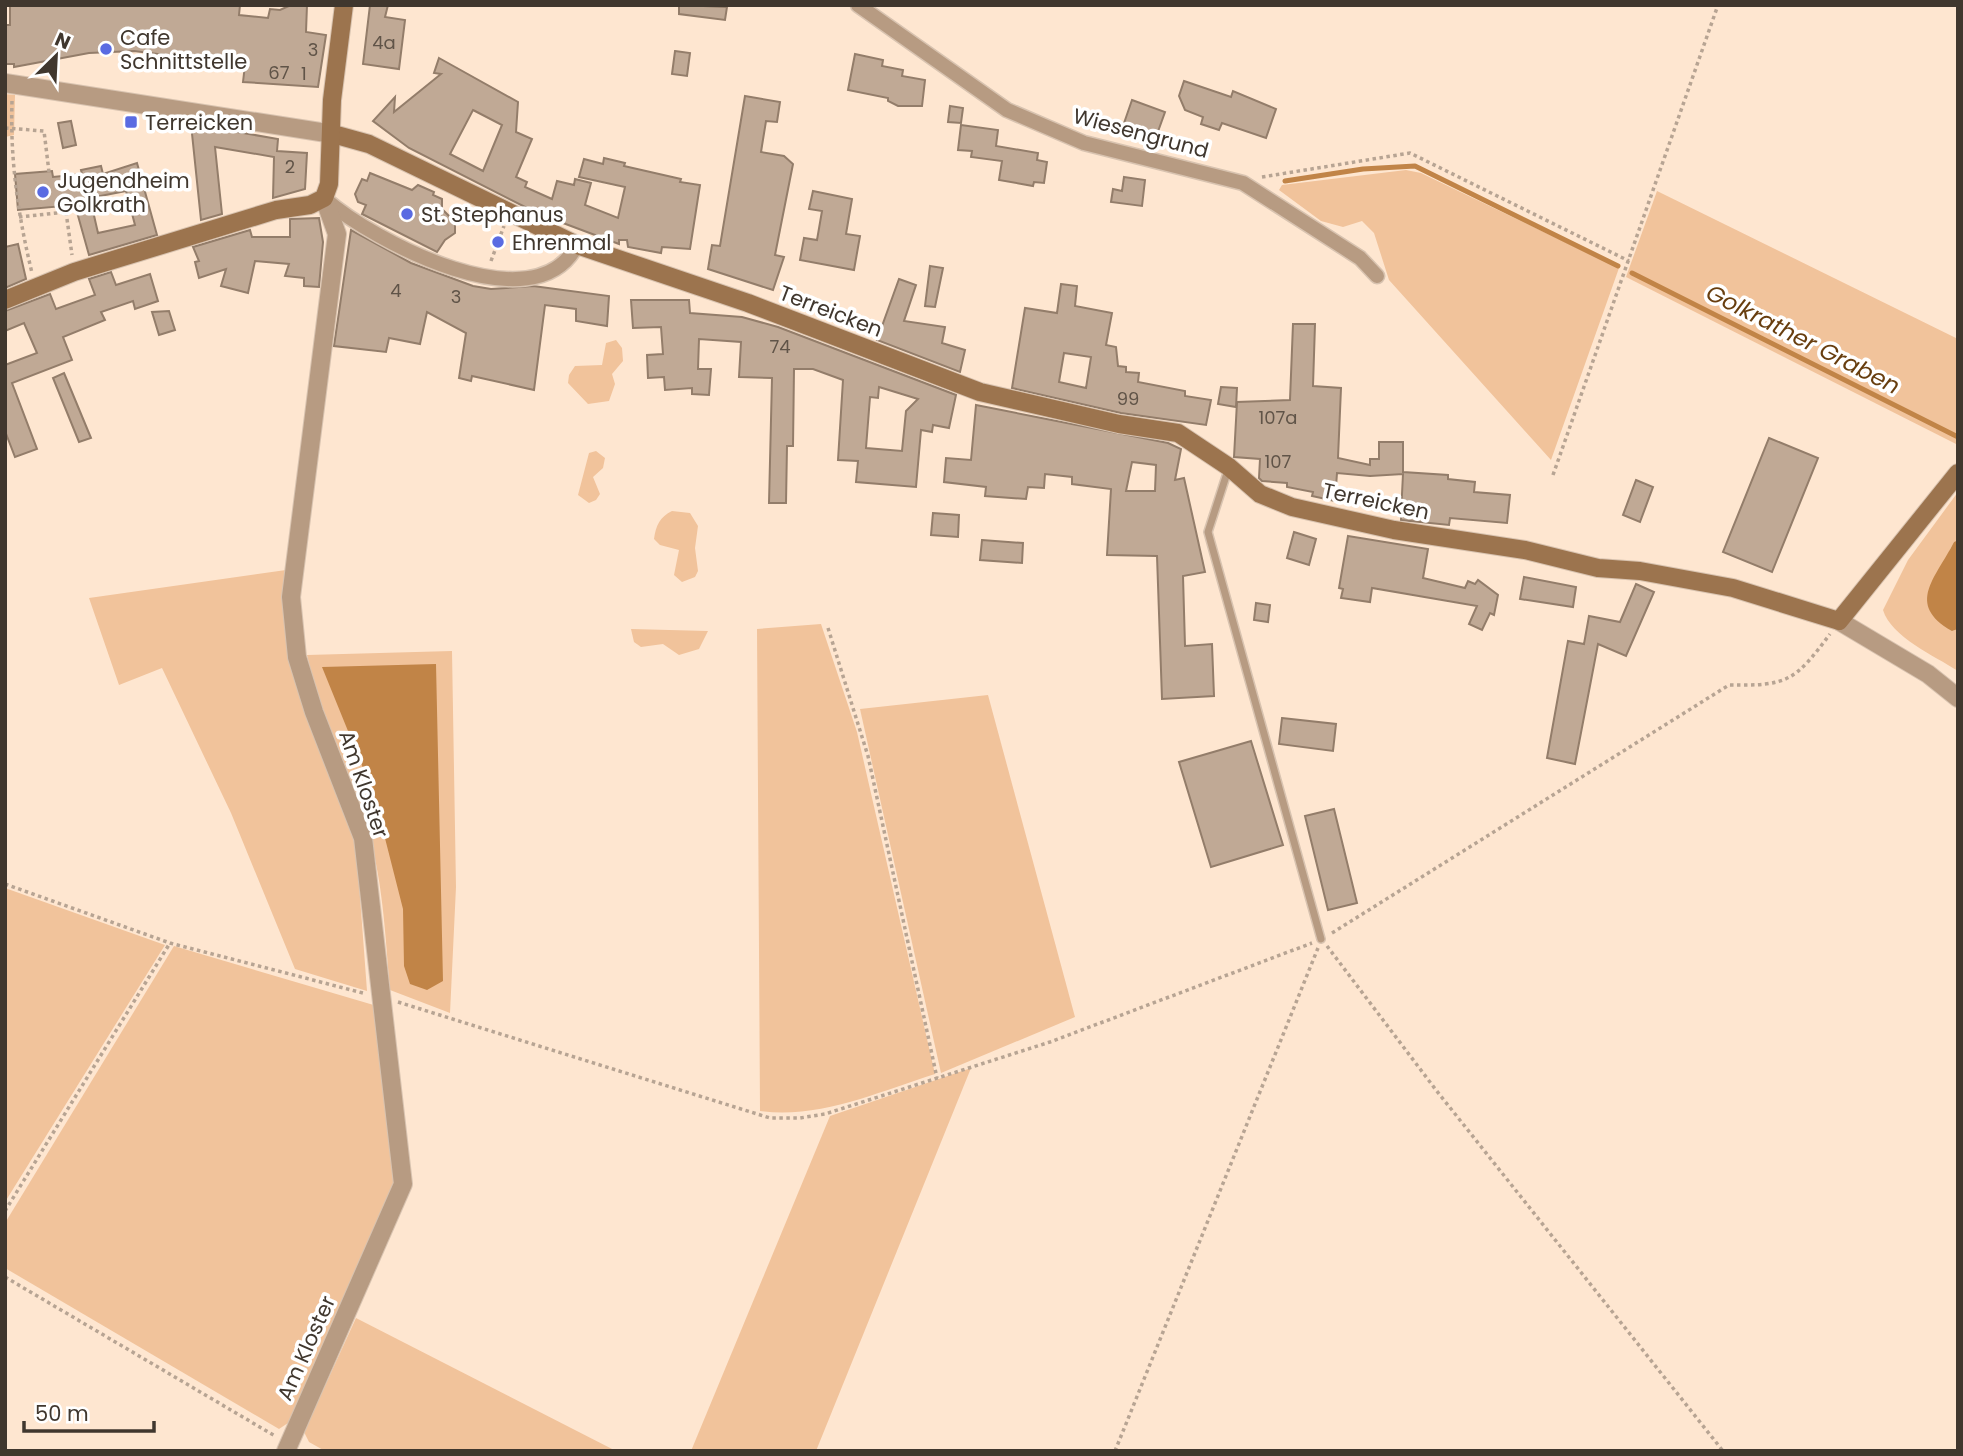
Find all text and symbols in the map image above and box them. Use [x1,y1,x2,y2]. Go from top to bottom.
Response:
north arrow [21,21,91,91]
place label: Cafe Schnittstelle [120,23,247,76]
text: N [51,26,75,56]
house number: 4a [372,30,396,55]
house number: 3 [308,37,318,62]
marker: Cafe Schnittstelle [98,41,114,57]
house number: 67 [268,60,290,85]
house number: 1 [301,61,307,86]
street label: Wiesengrund [1070,101,1212,165]
place label: Terreicken [145,108,253,137]
marker: Terreicken [123,114,139,130]
house number: 2 [285,154,295,179]
place label: Jugendheim Golkrath [57,166,190,219]
marker: Jugendheim Golkrath [35,184,51,200]
place label: St. Stephanus [421,200,564,229]
marker: St. Stephanus [399,206,415,222]
place label: Ehrenmal [512,228,612,257]
marker: Ehrenmal [490,234,506,250]
water label: Golkrather Graben [1701,276,1905,402]
house number: 4 [390,278,402,303]
street label: Terreicken [775,278,887,344]
house number: 3 [451,284,461,309]
house number: 74 [769,334,791,359]
house number: 99 [1117,386,1139,411]
house number: 107a [1258,405,1298,430]
house number: 107 [1265,449,1292,474]
street label: Terreicken [1320,476,1432,526]
street label: Am Kloster [332,726,396,842]
street label: Am Kloster [270,1291,342,1405]
scale bar [24,1390,154,1434]
text: 50 m [35,1399,89,1428]

